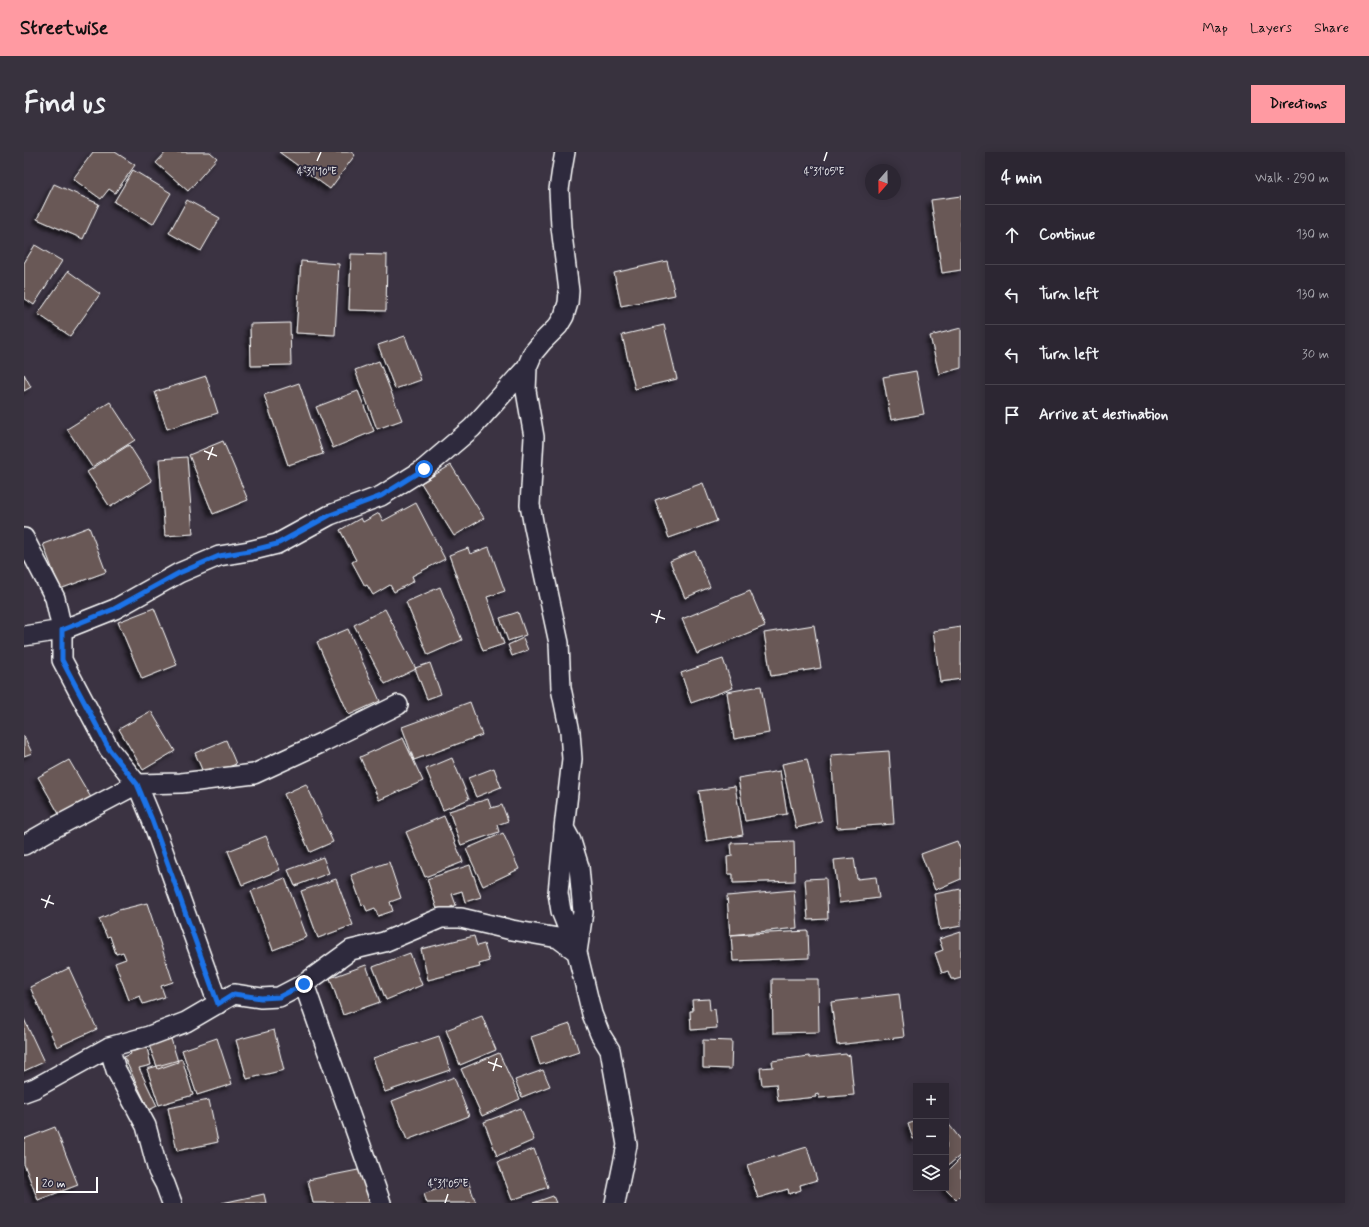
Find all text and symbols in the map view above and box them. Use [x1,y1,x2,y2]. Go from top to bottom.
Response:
text: Streetwise [20,16,108,41]
text: Map [1202,19,1228,37]
text: Layers [1250,19,1292,37]
text: Share [1314,19,1349,37]
button: Directions [1251,85,1345,123]
text: Find us [24,86,105,123]
north arrow [865,164,901,200]
text: 4°31'10"E [297,165,337,179]
text: 4°31'05"E [804,165,844,179]
text: 4 min [1001,167,1042,189]
text: Walk · 290 m [1255,170,1329,187]
icon: ahead [1001,224,1023,246]
text: Continue [1039,225,1095,245]
text: 130 m [1296,226,1329,243]
icon: left [1001,284,1023,306]
text: Turn left [1039,285,1099,305]
text: 130 m [1296,286,1329,303]
icon: left [1001,344,1023,366]
text: Turn left [1039,345,1099,365]
text: 30 m [1302,346,1329,363]
icon: arrive [1001,404,1023,426]
text: Arrive at destination [1039,405,1168,425]
route start [415,460,433,478]
route end [295,975,313,993]
map controls [913,1083,949,1191]
button: + [913,1083,949,1119]
button: − [913,1119,949,1155]
button: layers [913,1155,949,1191]
scale bar [36,1175,98,1194]
text: 20 m [42,1177,65,1191]
text: 4°31'05"E [428,1177,468,1191]

